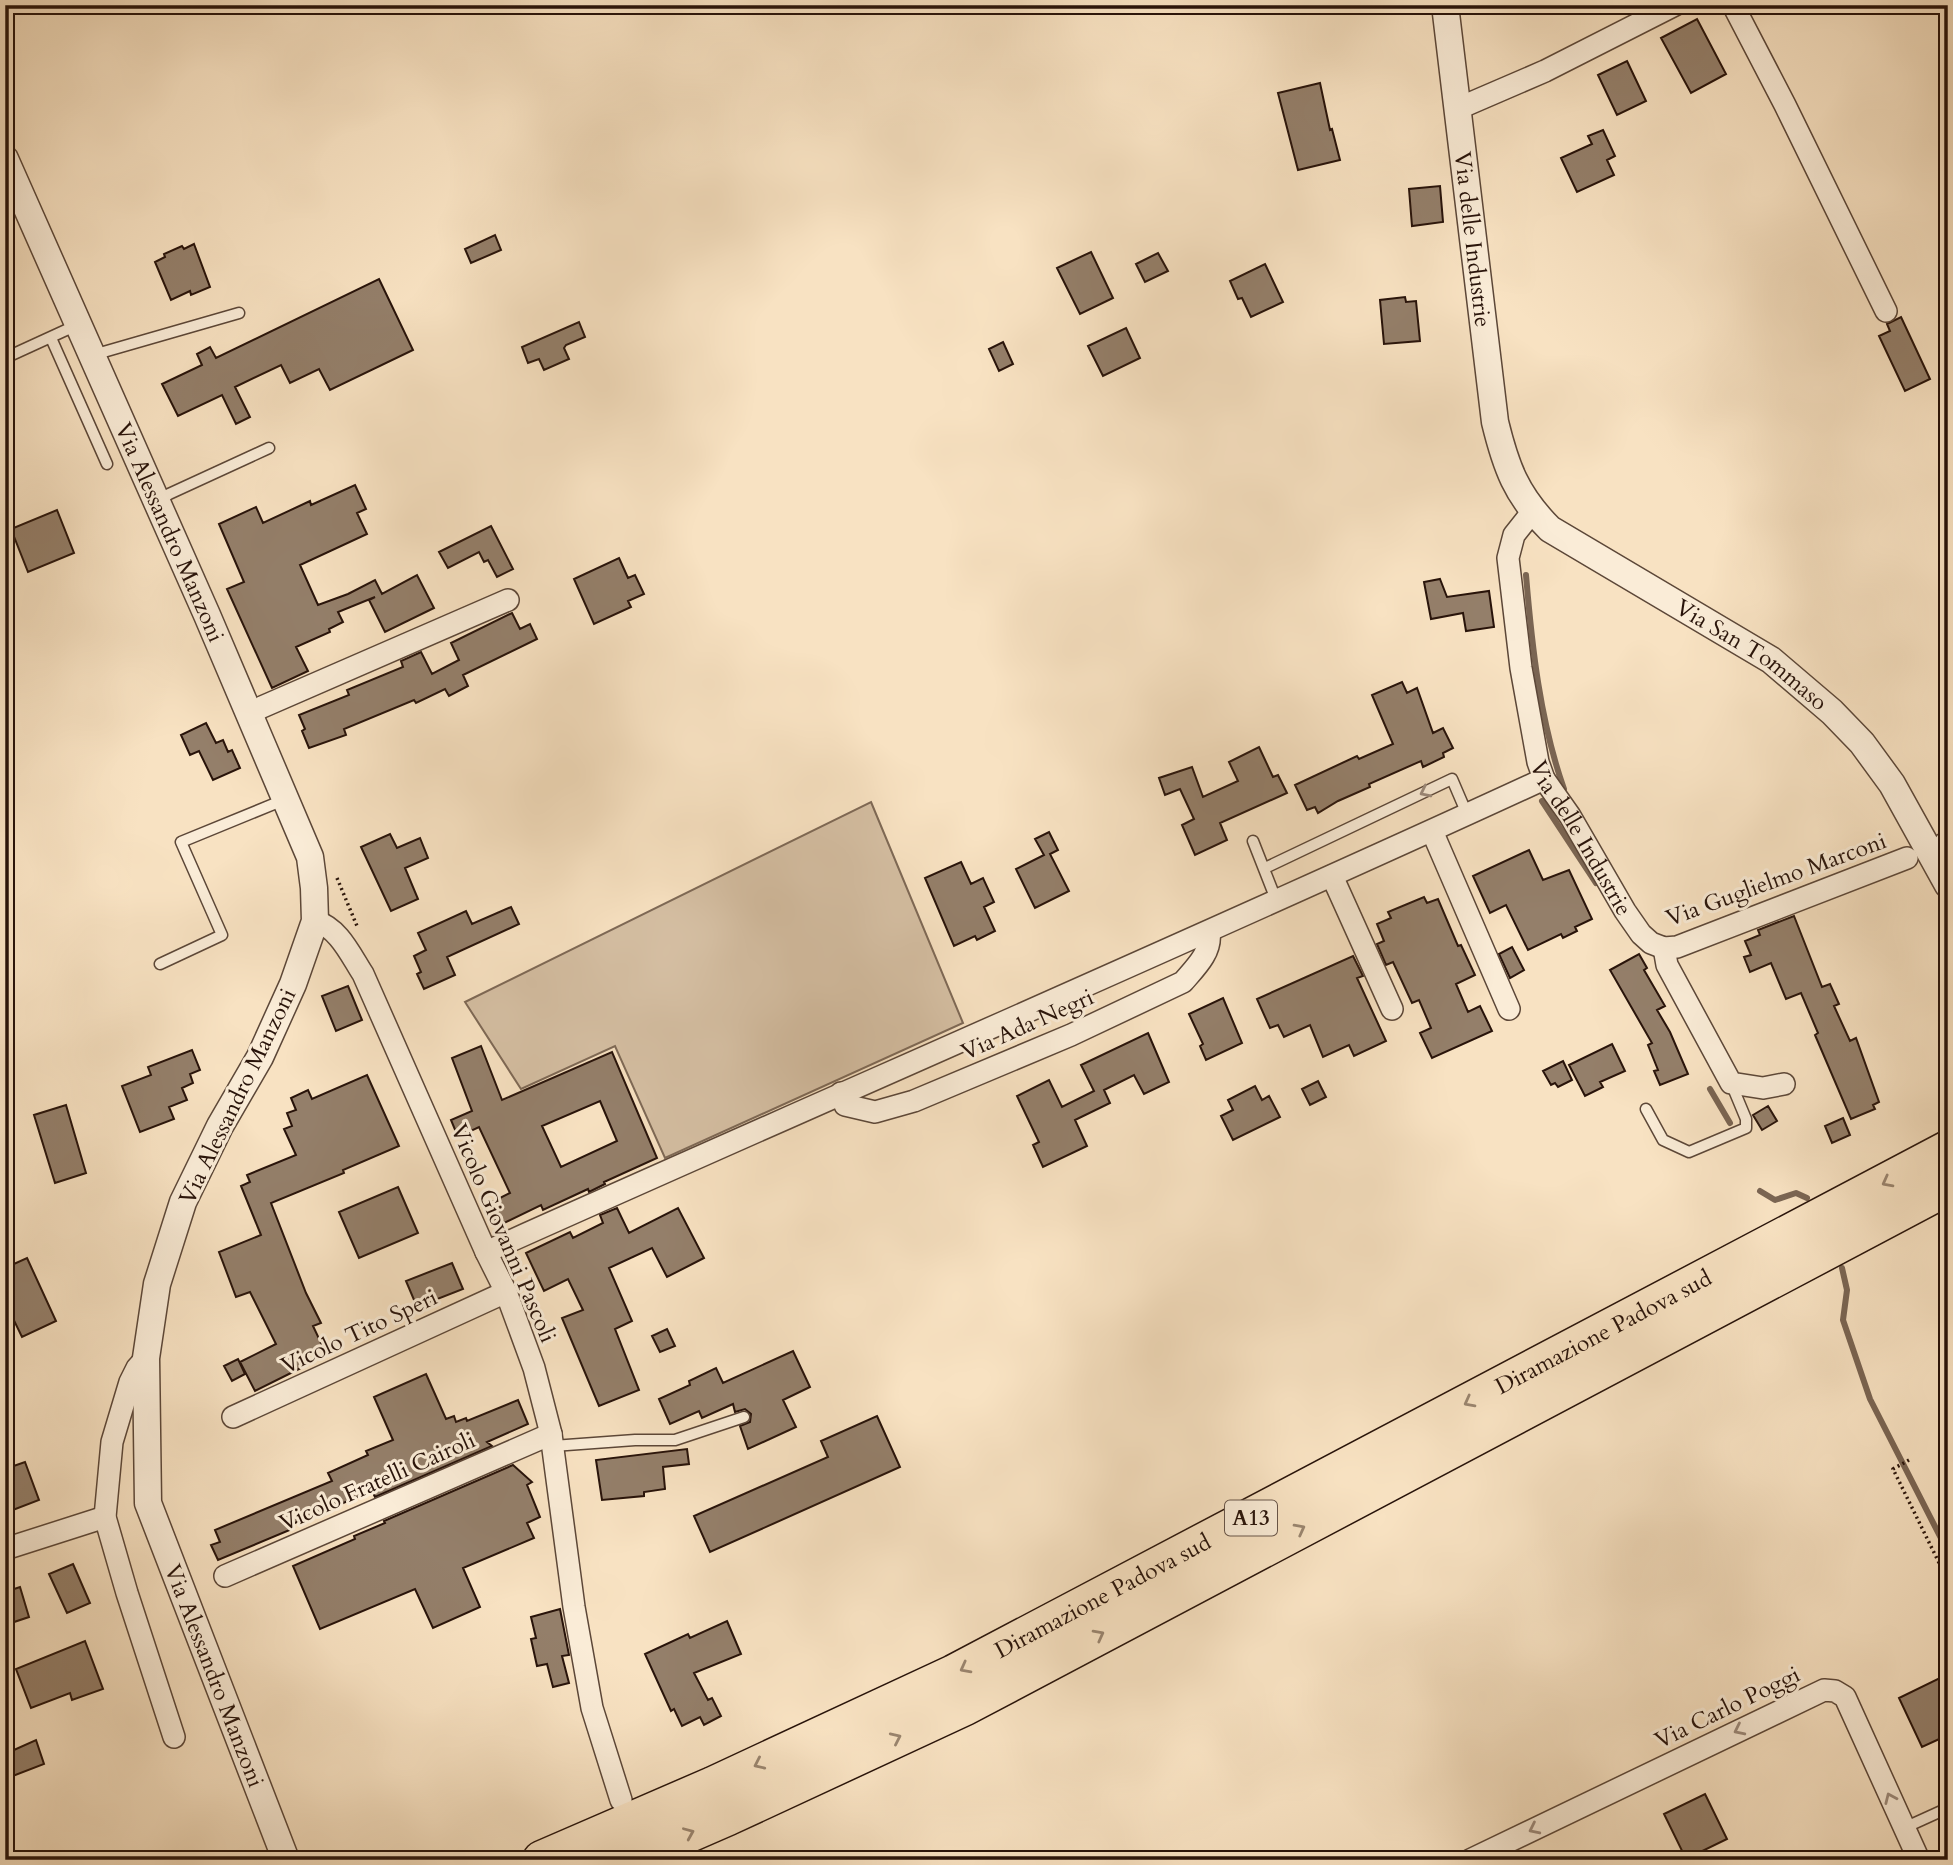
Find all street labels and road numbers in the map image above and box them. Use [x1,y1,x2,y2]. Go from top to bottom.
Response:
street label: Via delle Industrie [1447,150,1499,329]
street label: Via Alessandro Manzoni [108,418,232,647]
street label: Via San Tommaso [1670,592,1834,718]
street label: Via delle Industrie [1523,756,1639,921]
street label: Via Guglielmo Marconi [1662,825,1891,934]
street label: Via Ada Negri [956,981,1098,1068]
street label: Via Alessandro Manzoni [172,983,303,1209]
street label: Vicolo Giovanni Pascoli [443,1119,564,1347]
street label: Diramazione Padova sud [1490,1262,1718,1402]
street label: Vicolo Tito Speri [276,1282,442,1381]
street label: Vicolo Fratelli Cairoli [274,1424,480,1539]
road number: A13 [1225,1500,1277,1536]
street label: Diramazione Padova sud [989,1526,1217,1666]
street label: Via Alessandro Manzoni [157,1560,271,1792]
street label: Via Carlo Poggi [1649,1659,1805,1756]

